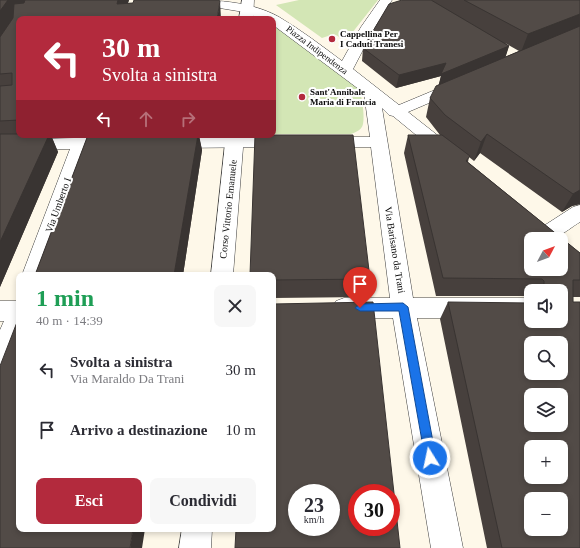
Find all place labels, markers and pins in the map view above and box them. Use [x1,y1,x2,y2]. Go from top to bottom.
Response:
place label: Cappellina Per I Caduti Tranesi [340,29,404,49]
marker: Cappellina Per I Caduti Tranesi [327,34,337,44]
place label: Sant'Annibale Maria di Francia [310,87,376,107]
marker: Sant'Annibale Maria di Francia [297,92,307,102]
pin [343,267,377,308]

